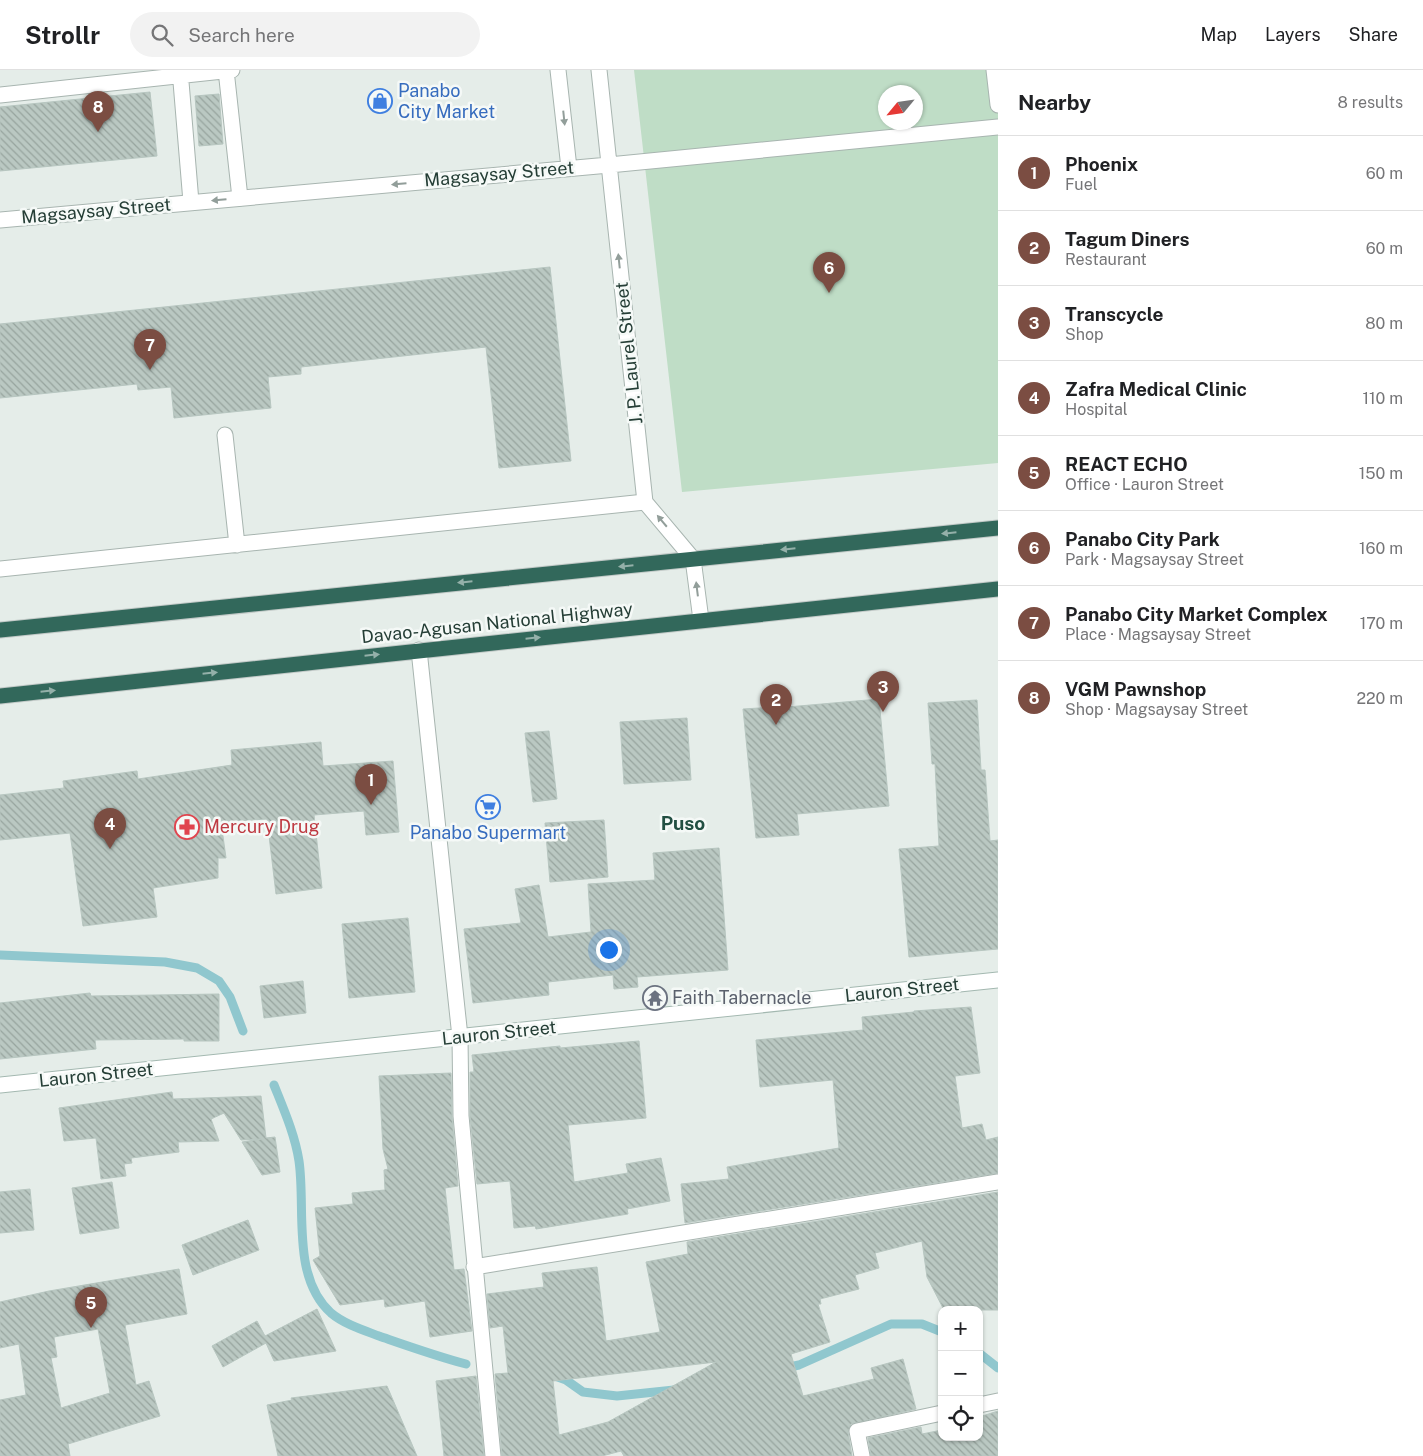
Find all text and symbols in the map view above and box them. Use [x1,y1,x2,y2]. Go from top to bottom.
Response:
search box [130,12,480,57]
text: Strollr [25,21,100,49]
icon: search [148,21,176,49]
text: Search here [188,24,295,46]
text: Map [1201,24,1237,45]
text: Layers [1265,24,1321,45]
text: Share [1349,24,1398,45]
place label: Panabo City Market [398,80,495,122]
north arrow [878,85,923,130]
shop icon: Panabo City Market [367,88,393,114]
text: Nearby [1018,90,1091,115]
pin: 8 [82,91,114,132]
text: 8 results [1338,93,1403,112]
one-way arrow [560,111,568,127]
text: Phoenix [1065,153,1138,175]
street label: Magsaysay Street [423,156,575,191]
text: 1 [1031,164,1037,183]
text: 60 m [1366,164,1403,183]
text: Fuel [1065,175,1098,194]
one-way arrow [390,180,406,188]
street label: Magsaysay Street [20,193,172,228]
one-way arrow [211,196,227,204]
text: Tagum Diners [1065,228,1190,250]
text: 2 [1029,239,1039,258]
text: 60 m [1366,239,1403,258]
text: Restaurant [1065,250,1147,269]
pin: 6 [813,252,845,293]
one-way arrow [615,253,623,269]
street label: J. P. Laurel Street [611,281,646,425]
text: Transcycle [1065,303,1163,325]
text: 3 [1029,314,1039,333]
text: 80 m [1365,314,1403,333]
text: Shop [1065,325,1104,344]
pin: 7 [134,329,166,370]
text: Zafra Medical Clinic [1065,378,1247,400]
text: 4 [1029,389,1039,408]
text: 110 m [1362,389,1403,408]
text: Hospital [1065,400,1128,419]
text: REACT ECHO [1065,453,1188,475]
text: 5 [1029,464,1039,483]
text: 150 m [1359,464,1403,483]
text: Office · Lauron Street [1065,475,1224,494]
one-way arrow [656,515,667,528]
text: Panabo City Park [1065,528,1220,550]
one-way arrow [941,529,957,537]
text: 6 [1029,539,1039,558]
text: 160 m [1359,539,1403,558]
one-way arrow [780,545,796,553]
text: Park · Magsaysay Street [1065,550,1244,569]
one-way arrow [618,562,634,570]
one-way arrow [456,578,472,586]
one-way arrow [693,581,701,597]
street label: Davao-Agusan National Highway [360,598,634,647]
text: Panabo City Market Complex [1065,603,1328,625]
text: 7 [1029,614,1039,633]
text: 170 m [1360,614,1403,633]
text: Place · Magsaysay Street [1065,625,1251,644]
one-way arrow [525,634,541,642]
one-way arrow [364,651,380,659]
one-way arrow [202,669,218,677]
pin: 3 [867,671,899,712]
text: VGM Pawnshop [1065,678,1206,700]
pin: 2 [760,684,792,725]
one-way arrow [41,687,57,695]
text: 8 [1029,689,1039,708]
text: 220 m [1356,689,1403,708]
text: Shop · Magsaysay Street [1065,700,1248,719]
pin: 1 [355,764,387,805]
supermarket icon: Panabo Supermart [475,794,501,820]
pin: 4 [94,808,126,849]
district label: Puso [661,812,705,834]
pharmacy icon: Mercury Drug [174,814,200,840]
place label: Mercury Drug [204,816,320,837]
place label: Panabo Supermart [410,822,566,843]
your location [596,937,622,963]
street label: Lauron Street [844,973,960,1006]
temple icon: Faith Tabernacle [642,985,668,1011]
place label: Faith Tabernacle [672,987,811,1008]
street label: Lauron Street [441,1016,557,1049]
street label: Lauron Street [38,1058,154,1091]
pin: 5 [75,1287,107,1328]
map controls [938,1306,983,1441]
button: + [938,1306,983,1351]
button: − [938,1351,983,1396]
button: locate [938,1396,983,1441]

